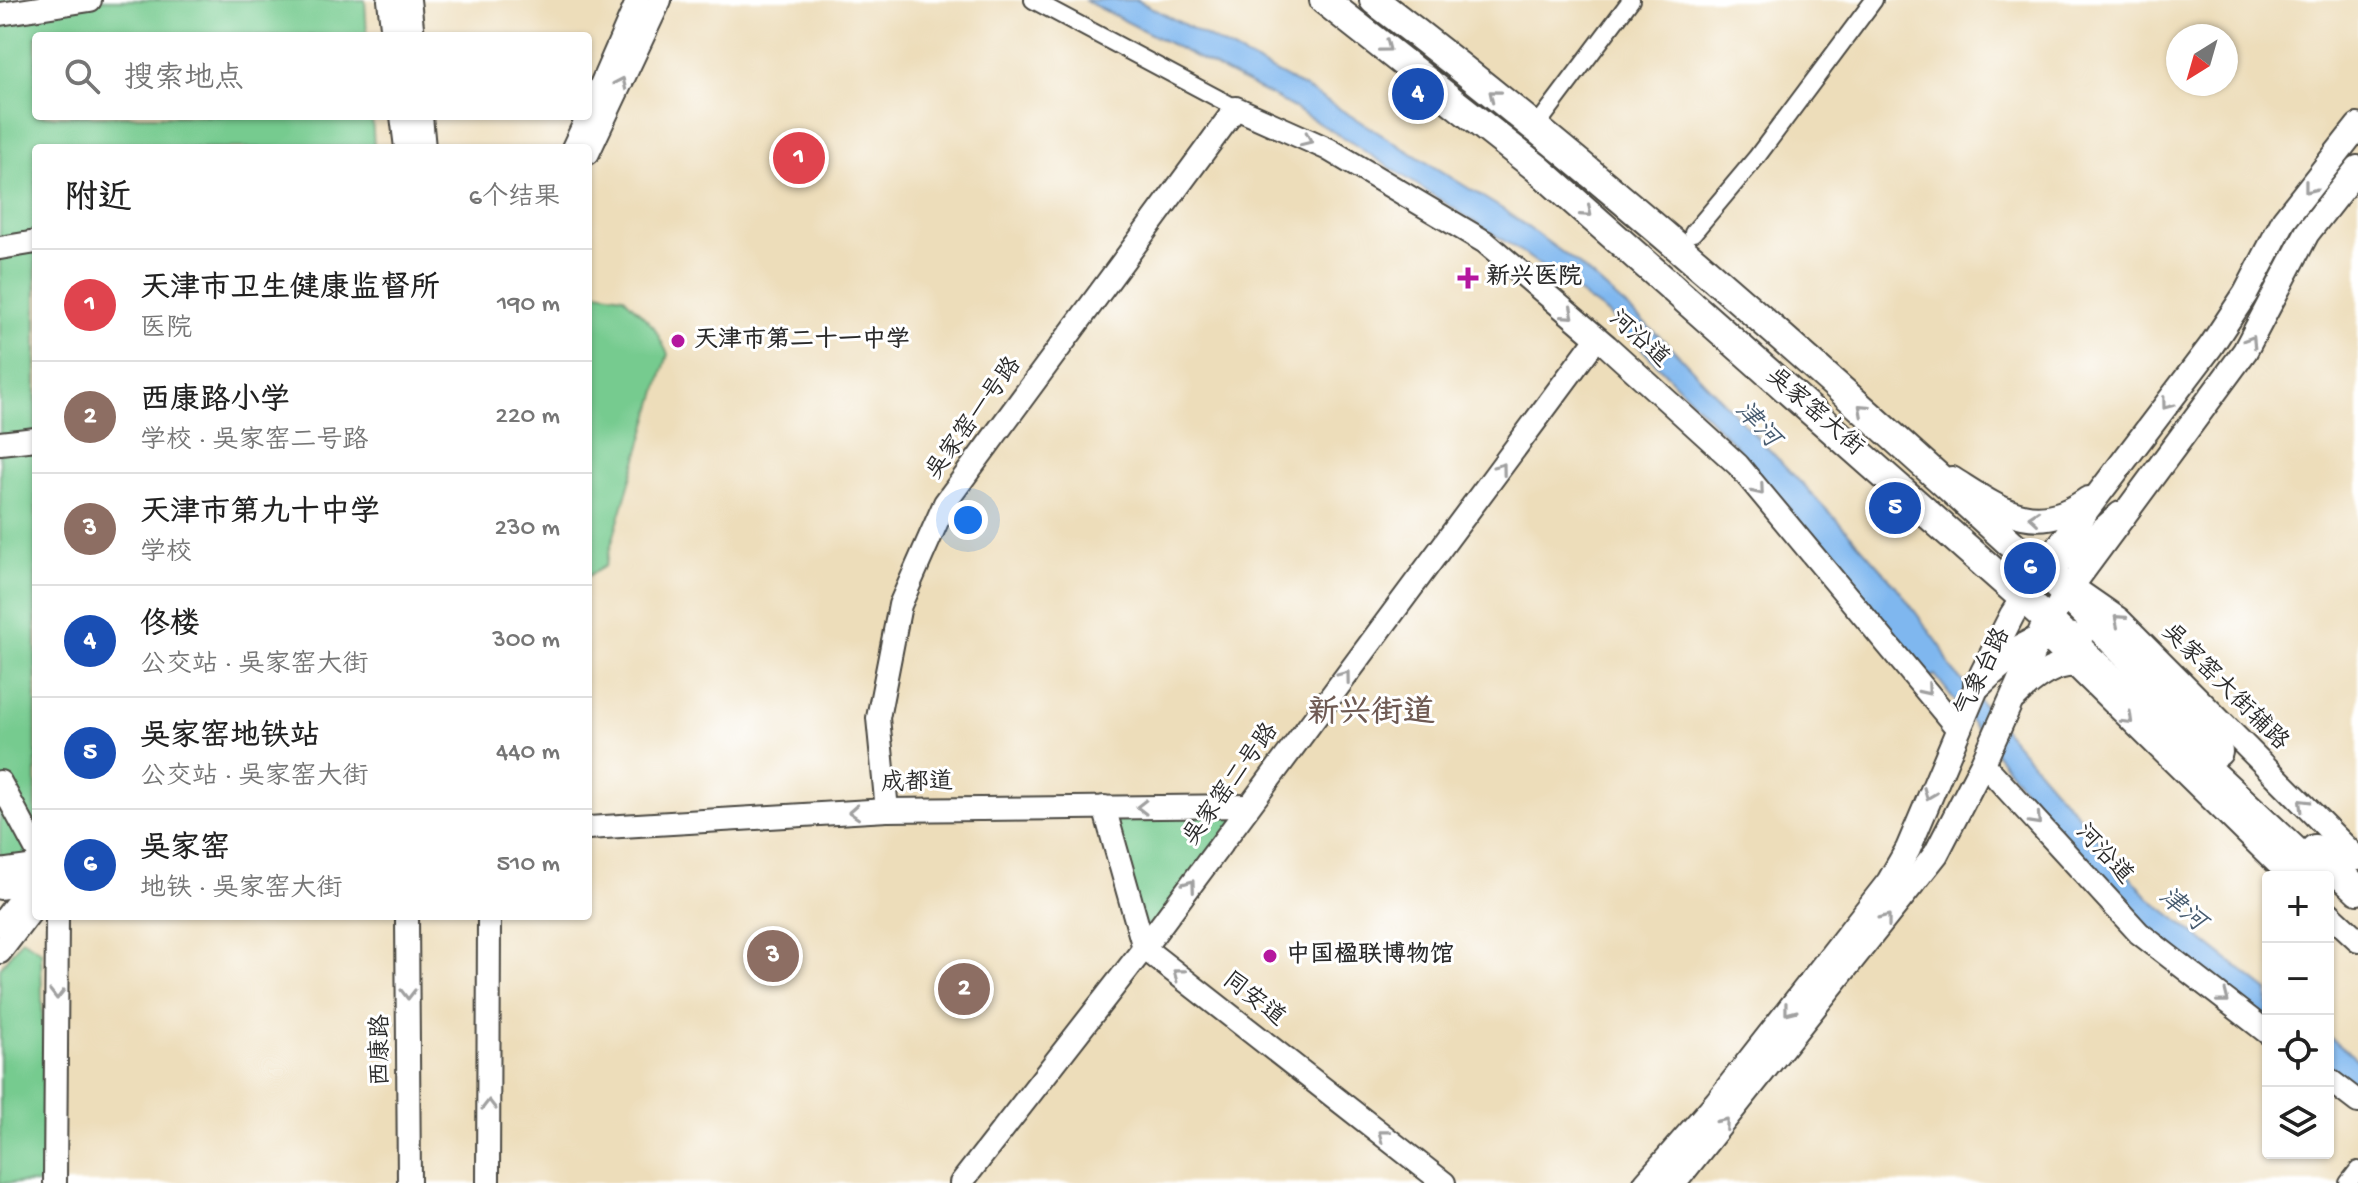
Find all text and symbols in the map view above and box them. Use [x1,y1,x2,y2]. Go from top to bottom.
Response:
north arrow [2166,24,2238,96]
search box [32,32,592,120]
one-way arrow [1377,38,1392,52]
icon: search [60,54,104,98]
text: 搜索地点 [124,63,244,98]
pin: 4 [1392,64,1444,124]
one-way arrow [611,76,627,91]
one-way arrow [1489,90,1503,105]
pin: 1 [773,128,825,188]
one-way arrow [1299,130,1313,146]
one-way arrow [2305,179,2319,194]
text: 附近 [64,181,132,221]
text: 6个结果 [469,184,560,215]
one-way arrow [1578,203,1593,217]
place label: 新兴医院 [1486,263,1582,293]
marker: 新兴医院 [1457,267,1479,289]
text: 天津市卫生健康监督所 [140,273,440,308]
text: 1 [85,290,95,321]
text: 190 m [497,290,560,321]
one-way arrow [1560,304,1574,319]
street label: 河沿道 [1602,304,1675,375]
text: 医院 [140,315,192,346]
place label: 天津市第二十一中学 [694,326,910,356]
marker: 天津市第二十一中学 [669,332,687,350]
one-way arrow [2242,335,2257,350]
street label: 吴家窑一号路 [919,351,1029,486]
street label: 吴家窑大街 [1759,362,1869,463]
text: 西康路小学 [140,385,290,420]
water label: 津河 [1727,395,1789,459]
one-way arrow [2162,395,2176,410]
text: 2 [84,402,96,433]
text: 220 m [495,402,560,433]
one-way arrow [1857,404,1872,418]
text: 学校 · 吴家窑二号路 [140,427,368,458]
one-way arrow [1491,462,1505,477]
pin: 5 [1869,478,1921,538]
one-way arrow [1749,481,1764,496]
text: 天津市第九十中学 [140,497,380,532]
your location [948,500,988,540]
one-way arrow [2027,509,2040,526]
text: 3 [83,514,97,545]
text: 230 m [494,514,560,545]
pin: 6 [2004,538,2056,598]
text: 学校 [140,539,192,570]
text: 佟楼 [140,609,200,644]
one-way arrow [2114,615,2128,630]
street label: 吴家窑大街辅路 [2154,617,2295,758]
street label: 气象台路 [1948,623,2018,722]
text: 4 [84,626,96,657]
text: 300 m [492,626,560,657]
text: 公交站 · 吴家窑大街 [140,651,368,682]
one-way arrow [1335,670,1350,685]
one-way arrow [1916,681,1931,696]
district label: 新兴街道 [1307,695,1435,734]
one-way arrow [2119,710,2133,725]
street label: 吴家窑二号路 [1176,717,1286,852]
text: 吴家窑地铁站 [140,721,320,756]
text: 5 [83,738,97,769]
text: 440 m [496,738,560,769]
text: 公交站 · 吴家窑大街 [140,763,368,794]
street label: 成都道 [881,768,953,799]
one-way arrow [1923,786,1939,800]
one-way arrow [1135,798,1148,816]
one-way arrow [2298,799,2312,813]
one-way arrow [847,803,860,820]
one-way arrow [2026,811,2041,825]
street label: 河沿道 [2068,818,2139,891]
text: 吴家窑 [140,833,230,868]
text: 6 [83,850,97,881]
text: 510 m [496,850,560,881]
map controls [2262,871,2334,1159]
button: + [2262,871,2334,943]
text: 地铁 · 吴家窑大街 [140,875,342,906]
one-way arrow [1180,879,1195,894]
water label: 津河 [2151,881,2215,942]
one-way arrow [1876,914,1891,928]
pin: 3 [747,926,799,986]
place label: 中国楹联博物馆 [1286,941,1454,971]
button: − [2262,943,2334,1015]
marker: 中国楹联博物馆 [1261,947,1279,965]
pin: 2 [938,959,990,1019]
street label: 同安道 [1216,966,1291,1034]
one-way arrow [1172,970,1187,984]
one-way arrow [48,988,66,1001]
one-way arrow [399,988,416,1001]
one-way arrow [2215,989,2229,1003]
one-way arrow [1784,1001,1799,1015]
street label: 西康路 [366,1014,397,1086]
button: locate [2262,1015,2334,1087]
button: layers [2262,1087,2334,1159]
one-way arrow [480,1098,497,1111]
one-way arrow [1714,1118,1729,1133]
one-way arrow [1378,1130,1392,1145]

